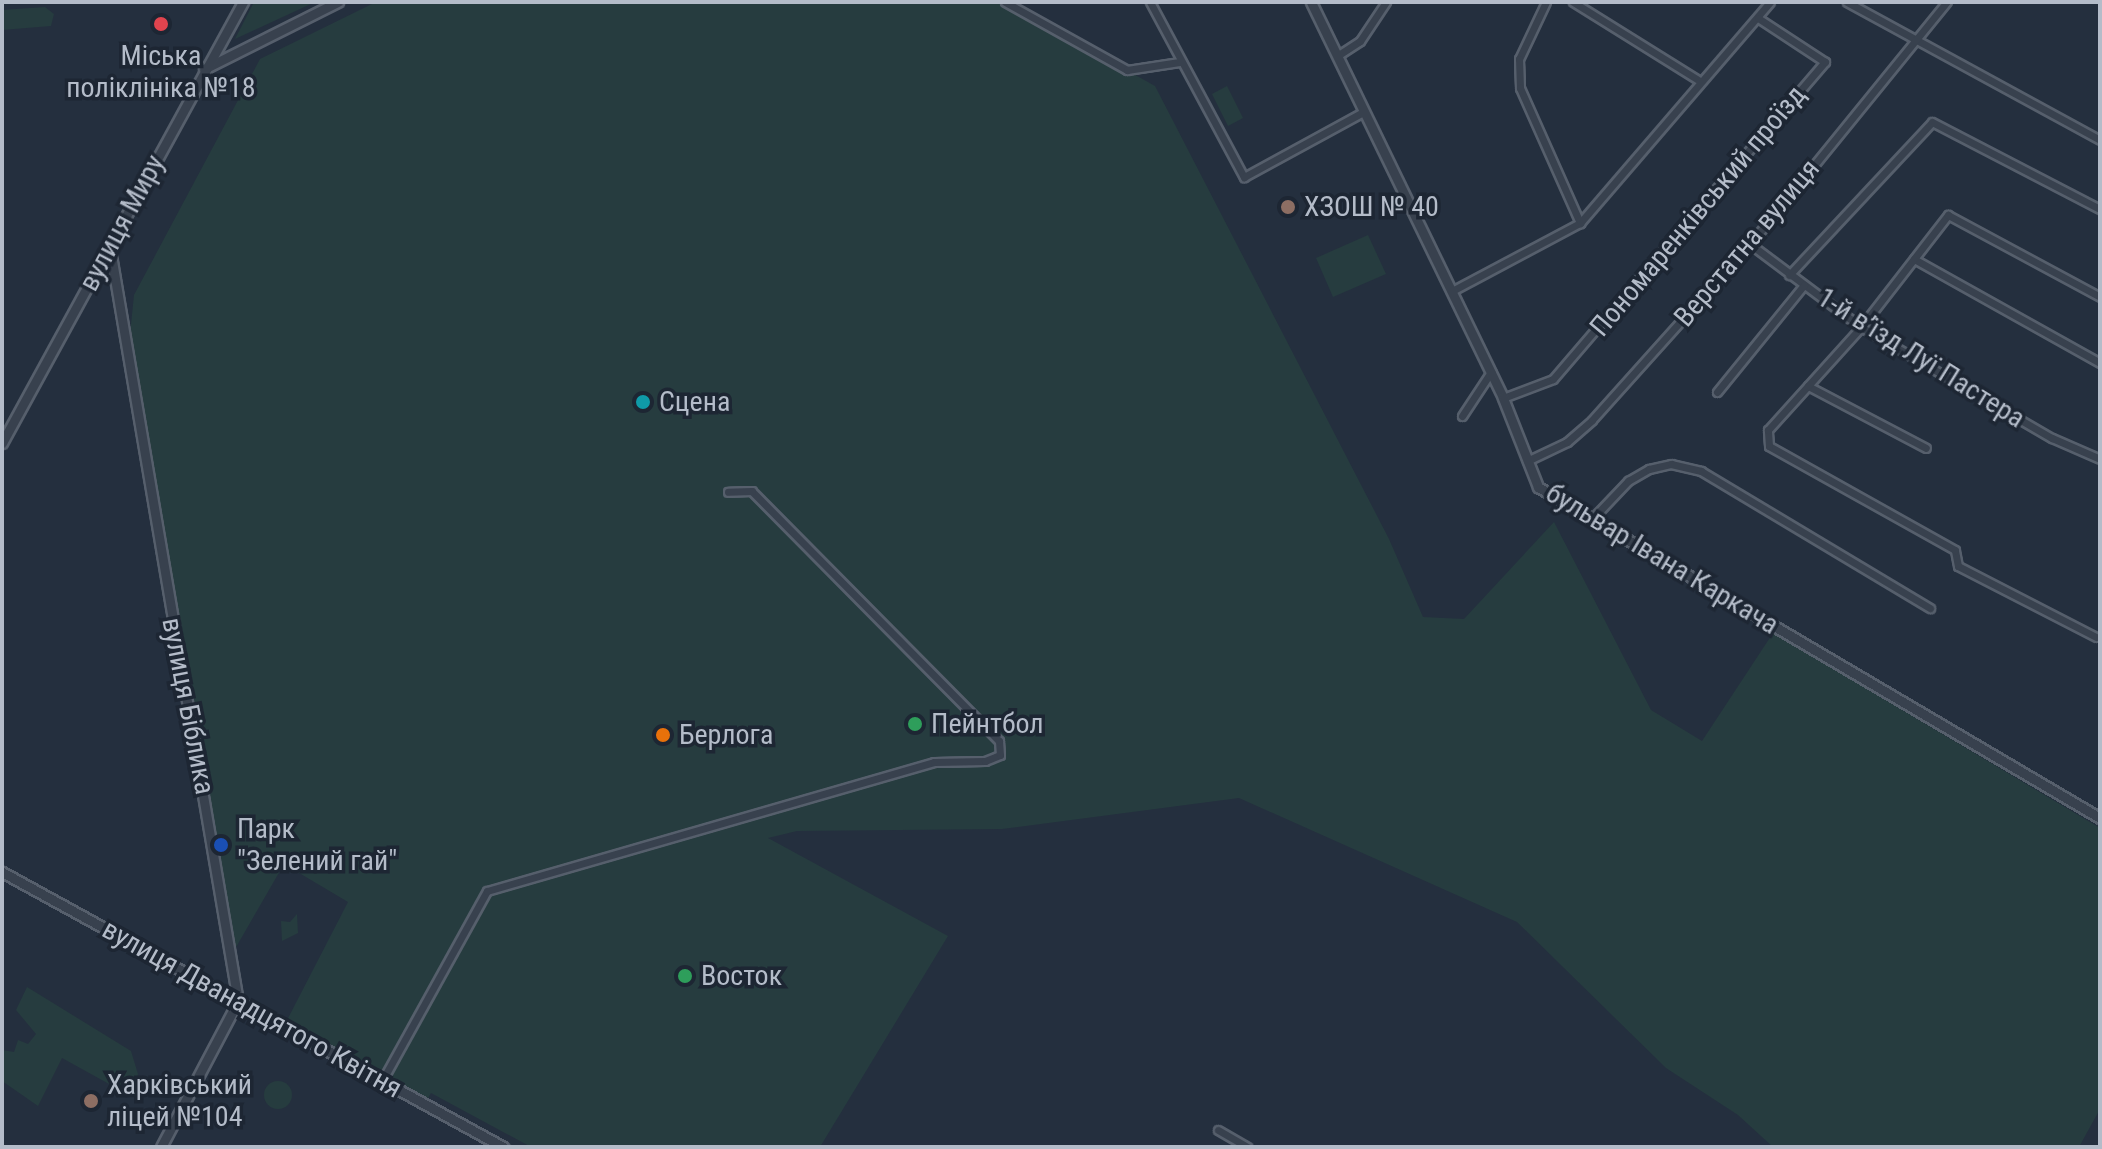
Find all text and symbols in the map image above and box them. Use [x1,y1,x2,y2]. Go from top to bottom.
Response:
marker: Міська поліклініка №18 [150,13,172,35]
place label: Міська поліклініка №18 [66,39,256,105]
street label: Пономаренківський проїзд [1583,79,1813,343]
street label: вулиця Миру [72,149,172,297]
street label: Верстатна вулиця [1667,153,1827,333]
place label: ХЗОШ № 40 [1304,190,1439,224]
marker: ХЗОШ № 40 [1279,198,1297,216]
street label: 1-й в’їзд Луї Пастера [1811,281,2031,435]
place label: Сцена [659,385,730,419]
marker: Сцена [634,393,652,411]
street label: бульвар Івана Каркача [1540,476,1784,642]
street label: вулиця Біблика [154,615,222,797]
place label: Пейнтбол [931,707,1044,741]
marker: Пейнтбол [906,715,924,733]
place label: Берлога [679,718,773,752]
marker: Берлога [654,726,672,744]
place label: Парк "Зелений гай" [237,812,397,878]
marker: Парк "Зелений гай" [212,836,230,854]
street label: вулиця Дванадцятого Квітня [96,913,408,1105]
place label: Восток [701,959,782,993]
marker: Восток [676,967,694,985]
place label: Харківський ліцей №104 [107,1068,252,1134]
marker: Харківський ліцей №104 [82,1092,100,1110]

